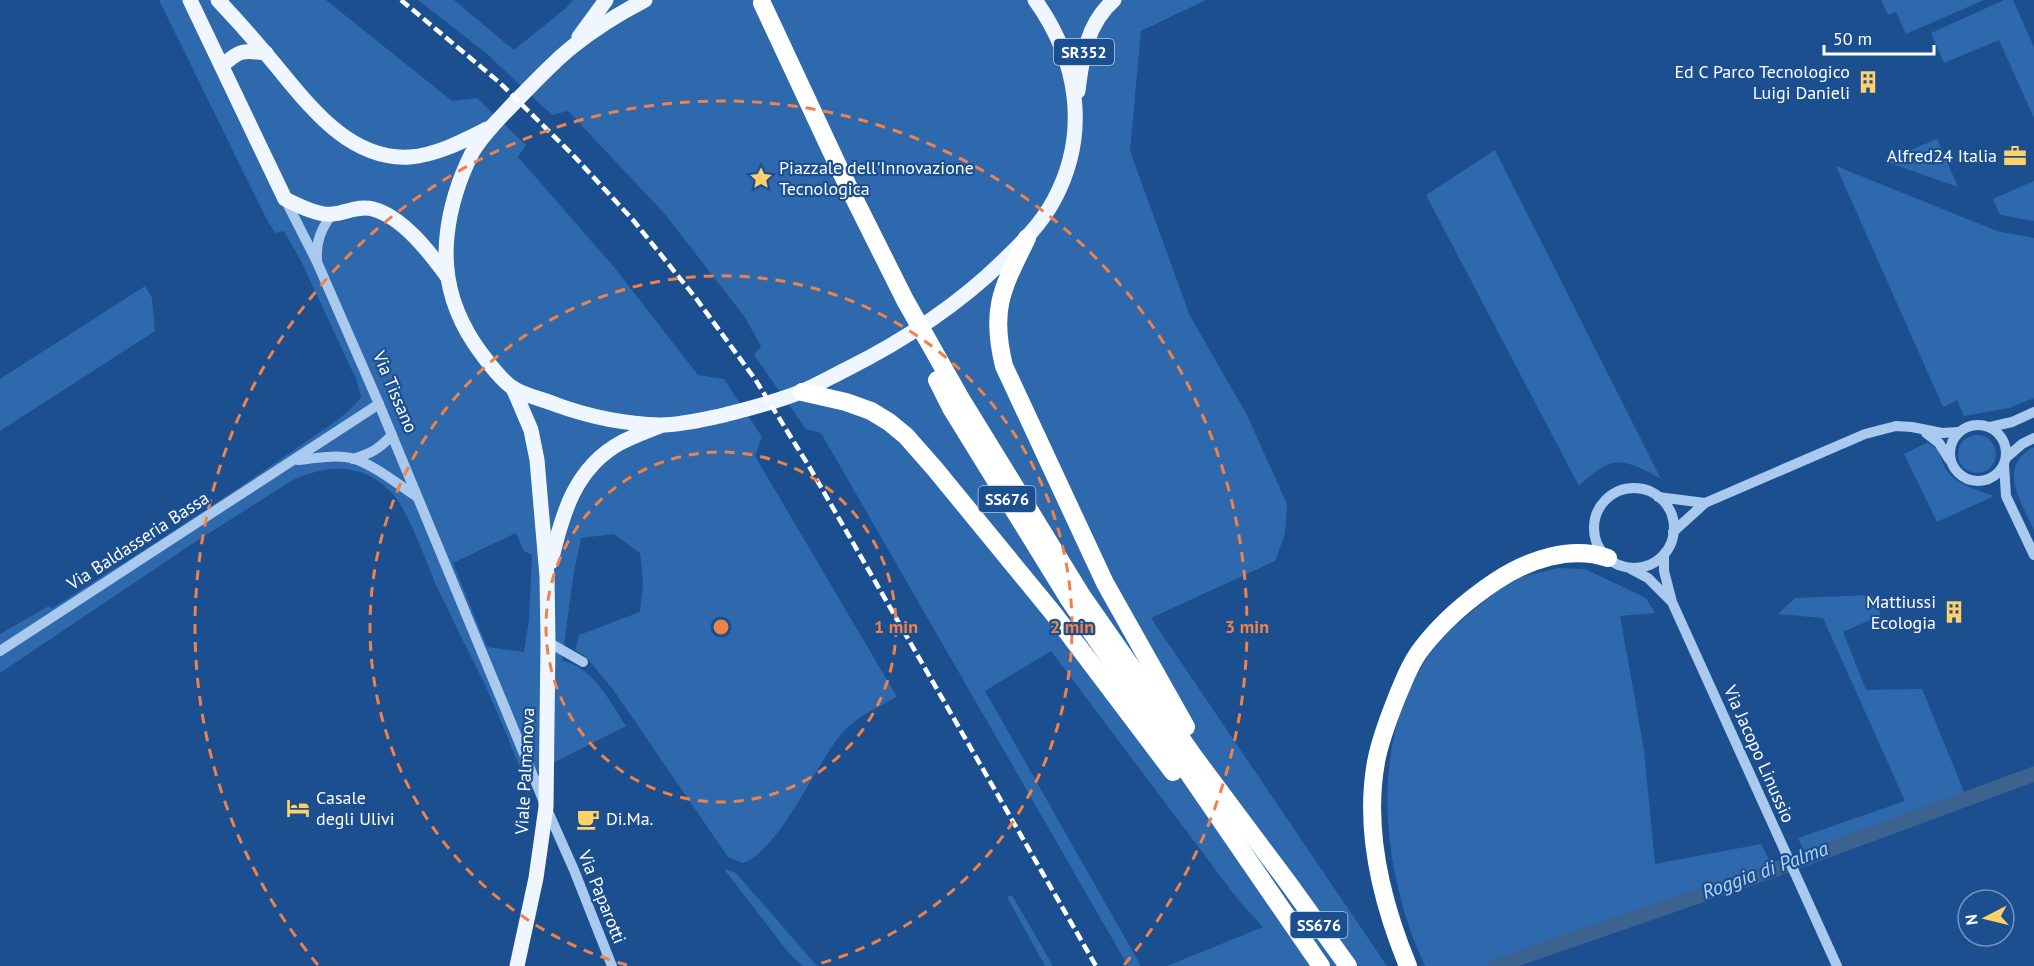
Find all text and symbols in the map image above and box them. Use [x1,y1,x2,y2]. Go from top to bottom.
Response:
scale bar [1824,18,1934,56]
text: 50 m [1833,27,1872,50]
road number: SR352 [1054,39,1114,65]
place label: Ed C Parco Tecnologico Luigi Danieli [1674,60,1850,104]
building icon: Ed C Parco Tecnologico Luigi Danieli [1855,69,1881,95]
office icon: Alfred24 Italia [2002,143,2028,169]
place label: Alfred24 Italia [1887,144,1997,167]
place label: Piazzale dell'Innovazione Tecnologica [779,156,974,200]
place icon: Piazzale dell'Innovazione Tecnologica [748,165,774,191]
street label: Via Tissano [368,347,423,436]
street label: Via Baldasseria Bassa [62,486,213,596]
road number: SS676 [978,486,1036,512]
place label: Mattiussi Ecologia [1866,590,1936,634]
building icon: Mattiussi Ecologia [1941,599,1967,625]
text: 1 min [874,615,918,638]
text: 2 min [1050,615,1094,638]
text: 3 min [1225,615,1269,638]
centre of rings [711,617,731,637]
street label: Via Jacopo Linussio [1718,681,1800,826]
street label: Viale Palmanova [510,707,539,836]
place label: Casale degli Ulivi [316,786,395,830]
hotel icon: Casale degli Ulivi [285,795,311,821]
cafe icon: Di.Ma. [575,806,601,832]
place label: Di.Ma. [606,807,653,830]
water label: Roggia di Palma [1698,835,1832,905]
street label: Via Paparotti [573,846,632,947]
north arrow [1956,888,2016,948]
road number: SS676 [1290,912,1348,938]
text: N [1961,913,1982,926]

